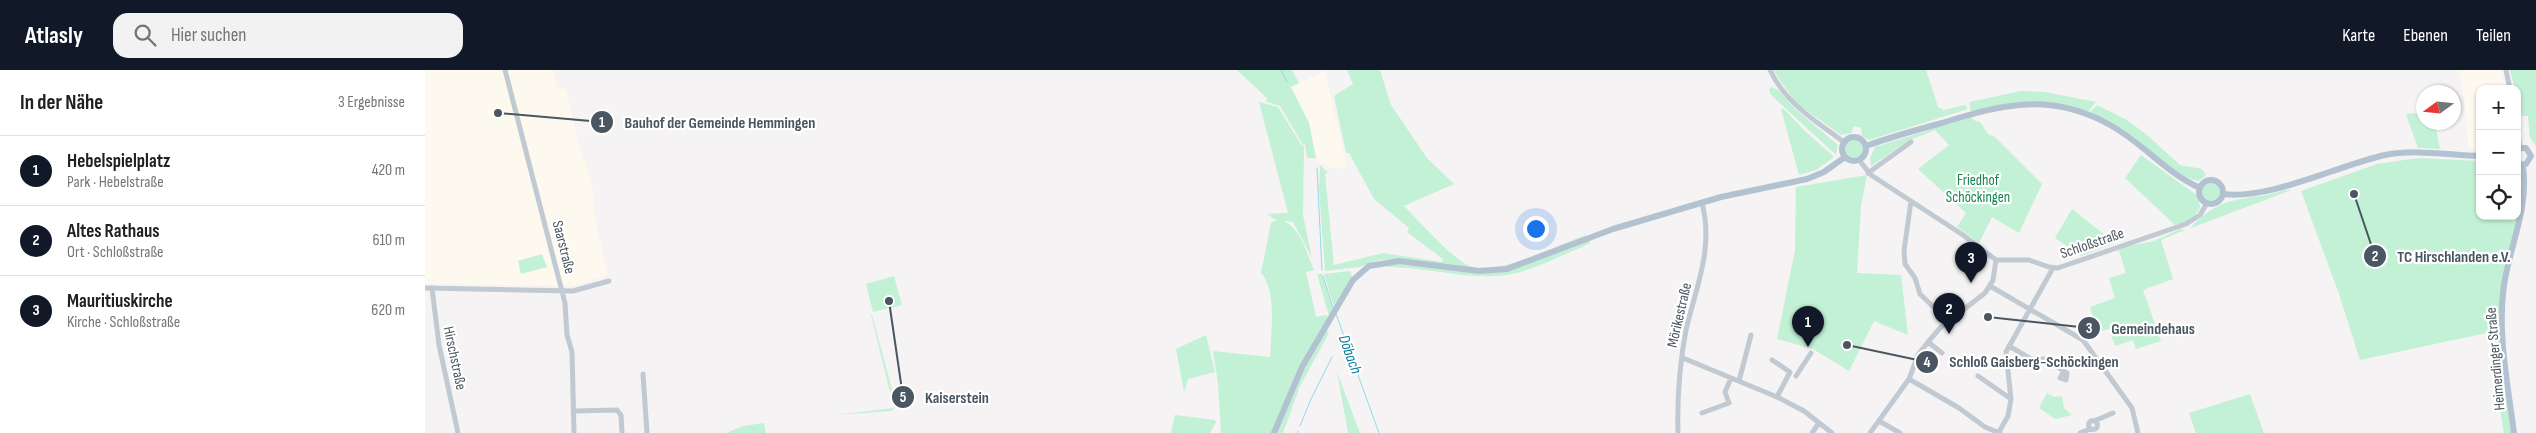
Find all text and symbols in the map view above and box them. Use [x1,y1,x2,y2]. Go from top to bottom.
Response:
search box [113,13,463,58]
text: Atlasly [25,21,83,50]
icon: search [131,21,159,49]
text: Hier suchen [171,24,247,47]
text: Karte [2342,25,2375,46]
text: Ebenen [2403,25,2448,46]
text: Teilen [2476,25,2511,46]
north arrow [2416,85,2461,130]
map controls [2476,85,2521,220]
button: + [2476,85,2521,130]
text: In der Nähe [20,90,103,115]
text: 3 Ergebnisse [338,93,405,112]
callout: Bauhof der Gemeinde Hemmingen [589,107,825,138]
text: 1 [599,113,605,132]
text: Bauhof der Gemeinde Hemmingen [625,114,815,133]
button: − [2476,130,2521,175]
text: Hebelspielplatz [67,150,170,173]
text: 1 [33,161,39,180]
text: 420 m [372,161,405,180]
park label: Friedhof Schöckingen [1946,171,2010,207]
text: Park · Hebelstraße [67,173,164,192]
button: locate [2476,175,2521,220]
your location [1523,216,1549,242]
street label: Saarstraße [548,219,579,276]
text: Altes Rathaus [67,220,160,243]
street label: Schloßstraße [2058,224,2127,263]
text: 2 [32,231,40,250]
text: 610 m [372,231,405,250]
callout: TC Hirschlanden e.V. [2363,240,2521,271]
pin: 3 [1955,242,1987,283]
text: Ort · Schloßstraße [67,243,164,262]
text: 2 [2372,247,2378,266]
text: TC Hirschlanden e.V. [2397,248,2511,267]
street label: Mörikestraße [1663,281,1696,349]
text: Mauritiuskirche [67,290,173,313]
pin: 2 [1933,293,1965,334]
text: 3 [32,301,40,320]
text: 620 m [371,301,405,320]
pin: 1 [1792,306,1824,347]
street label: Heimerdinger Straße [2482,307,2509,411]
text: Kirche · Schloßstraße [67,313,180,332]
callout: Gemeindehaus [2077,313,2205,344]
text: 3 [2086,319,2093,338]
text: Gemeindehaus [2111,320,2195,339]
street label: Hirschstraße [439,325,471,392]
water label: Döbach [1334,332,1365,377]
callout: Schloß Gaisberg-Schöckingen [1915,346,2129,377]
text: 4 [1924,353,1931,372]
text: Schloß Gaisberg-Schöckingen [1949,353,2119,372]
callout: Kaiserstein [890,382,999,413]
text: 5 [900,388,907,407]
text: Kaiserstein [925,389,989,408]

